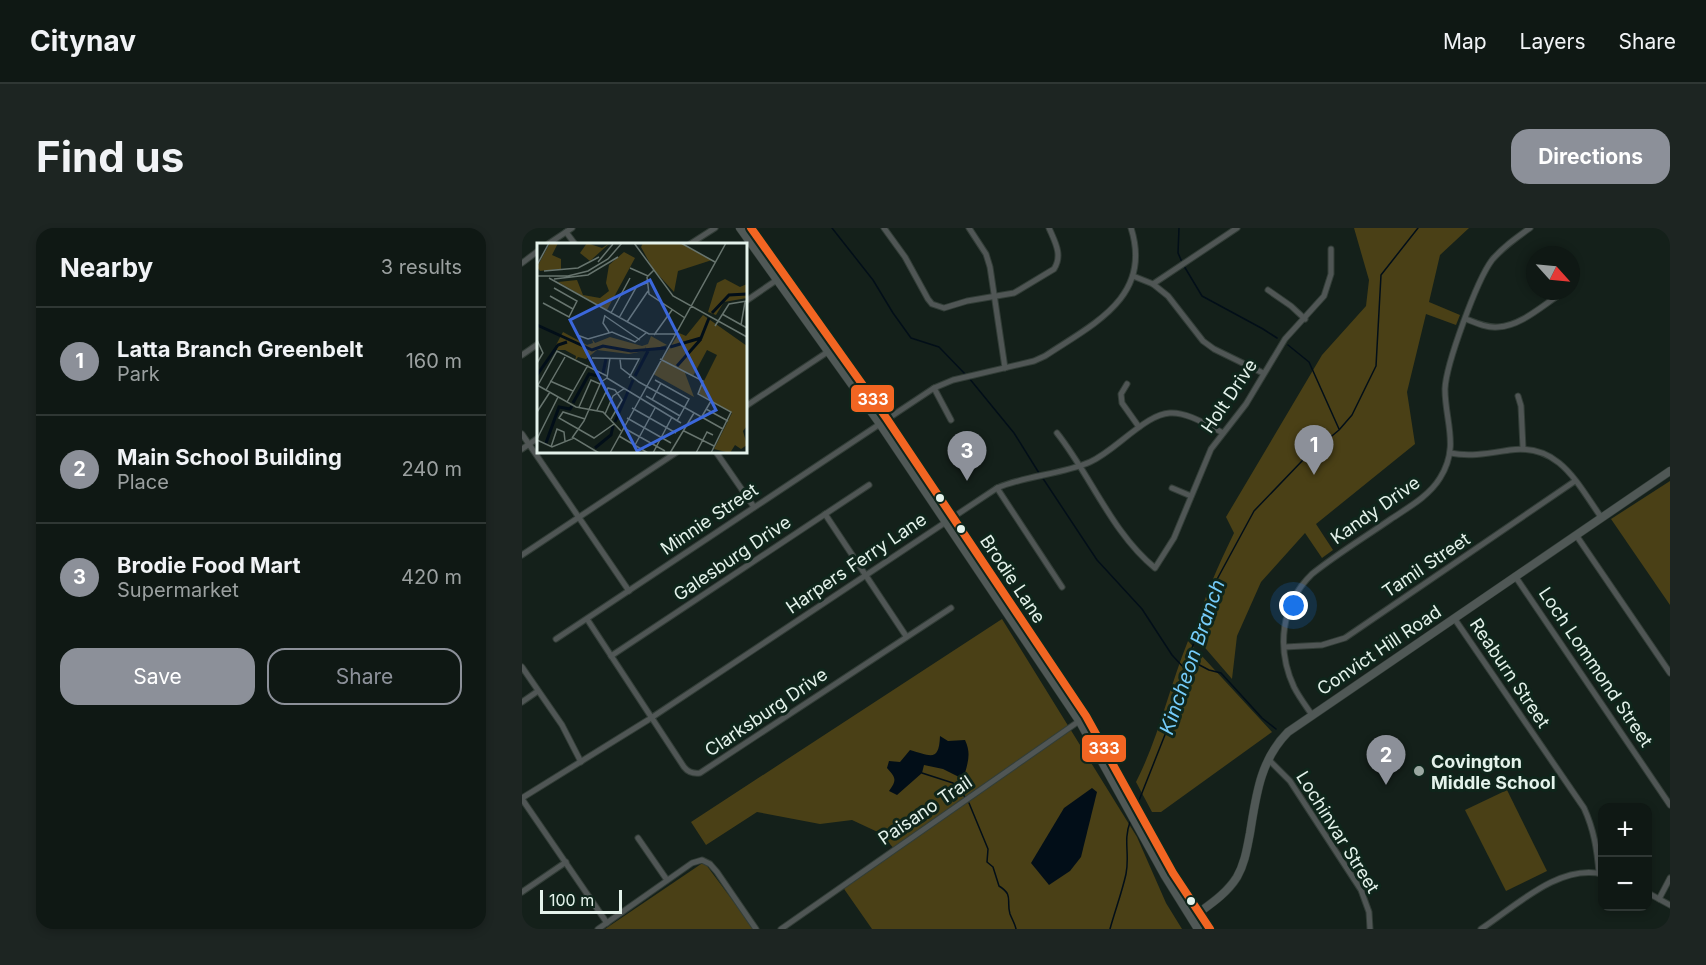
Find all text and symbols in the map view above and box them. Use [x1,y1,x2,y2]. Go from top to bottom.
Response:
text: Citynav [30,24,136,58]
text: Map [1443,29,1487,54]
text: Layers [1520,29,1586,54]
text: Share [1619,29,1676,54]
button: Directions [1511,129,1670,184]
text: Find us [36,131,184,182]
inset map [537,243,747,453]
north arrow [1526,246,1580,300]
text: Nearby [60,252,153,283]
text: 3 results [381,255,462,279]
text: Latta Branch Greenbelt [117,336,363,362]
text: 1 [75,349,84,373]
text: 160 m [406,349,462,373]
street label: Holt Drive [1197,355,1261,437]
text: Park [117,362,160,386]
line badge: 333 [850,384,895,413]
text: 333 [858,389,888,409]
pin: 1 [1294,426,1334,475]
pin: 3 [948,432,986,481]
text: Main School Building [117,444,342,470]
text: 2 [73,457,86,481]
text: 240 m [401,457,462,481]
text: Place [117,470,169,494]
street label: Kandy Drive [1326,472,1424,548]
street label: Minnie Street [656,479,762,559]
unlabelled marker [934,492,946,504]
street label: Harpers Ferry Lane [782,508,930,618]
street label: Galesburg Drive [669,511,795,605]
unlabelled marker [955,523,967,535]
street label: Tamil Street [1378,528,1474,602]
street label: Brodie Lane [976,531,1050,627]
text: Brodie Food Mart [117,552,301,578]
text: 3 [73,565,86,589]
text: 420 m [401,565,462,589]
water label: Kincheon Branch [1154,576,1230,738]
text: Supermarket [117,578,239,602]
street label: Loch Lommond Street [1535,583,1657,751]
your location [1279,591,1308,620]
street label: Convict Hill Road [1313,601,1445,699]
street label: Reaburn Street [1466,614,1554,732]
button: Save [60,648,255,705]
button: Share [267,648,462,705]
street label: Clarksburg Drive [701,663,831,761]
line badge: 333 [1081,734,1127,763]
pin: 2 [1366,736,1406,785]
text: 333 [1089,738,1119,758]
place label: Covington Middle School [1431,751,1556,793]
marker: Covington Middle School [1412,764,1426,778]
street label: Lochinvar Street [1292,767,1384,897]
street label: Paisano Trail [874,771,976,849]
map controls [1598,803,1652,911]
button: + [1598,803,1652,857]
button: − [1598,857,1652,911]
scale bar [540,887,622,914]
text: 100 m [549,890,594,910]
unlabelled marker [1185,895,1197,907]

